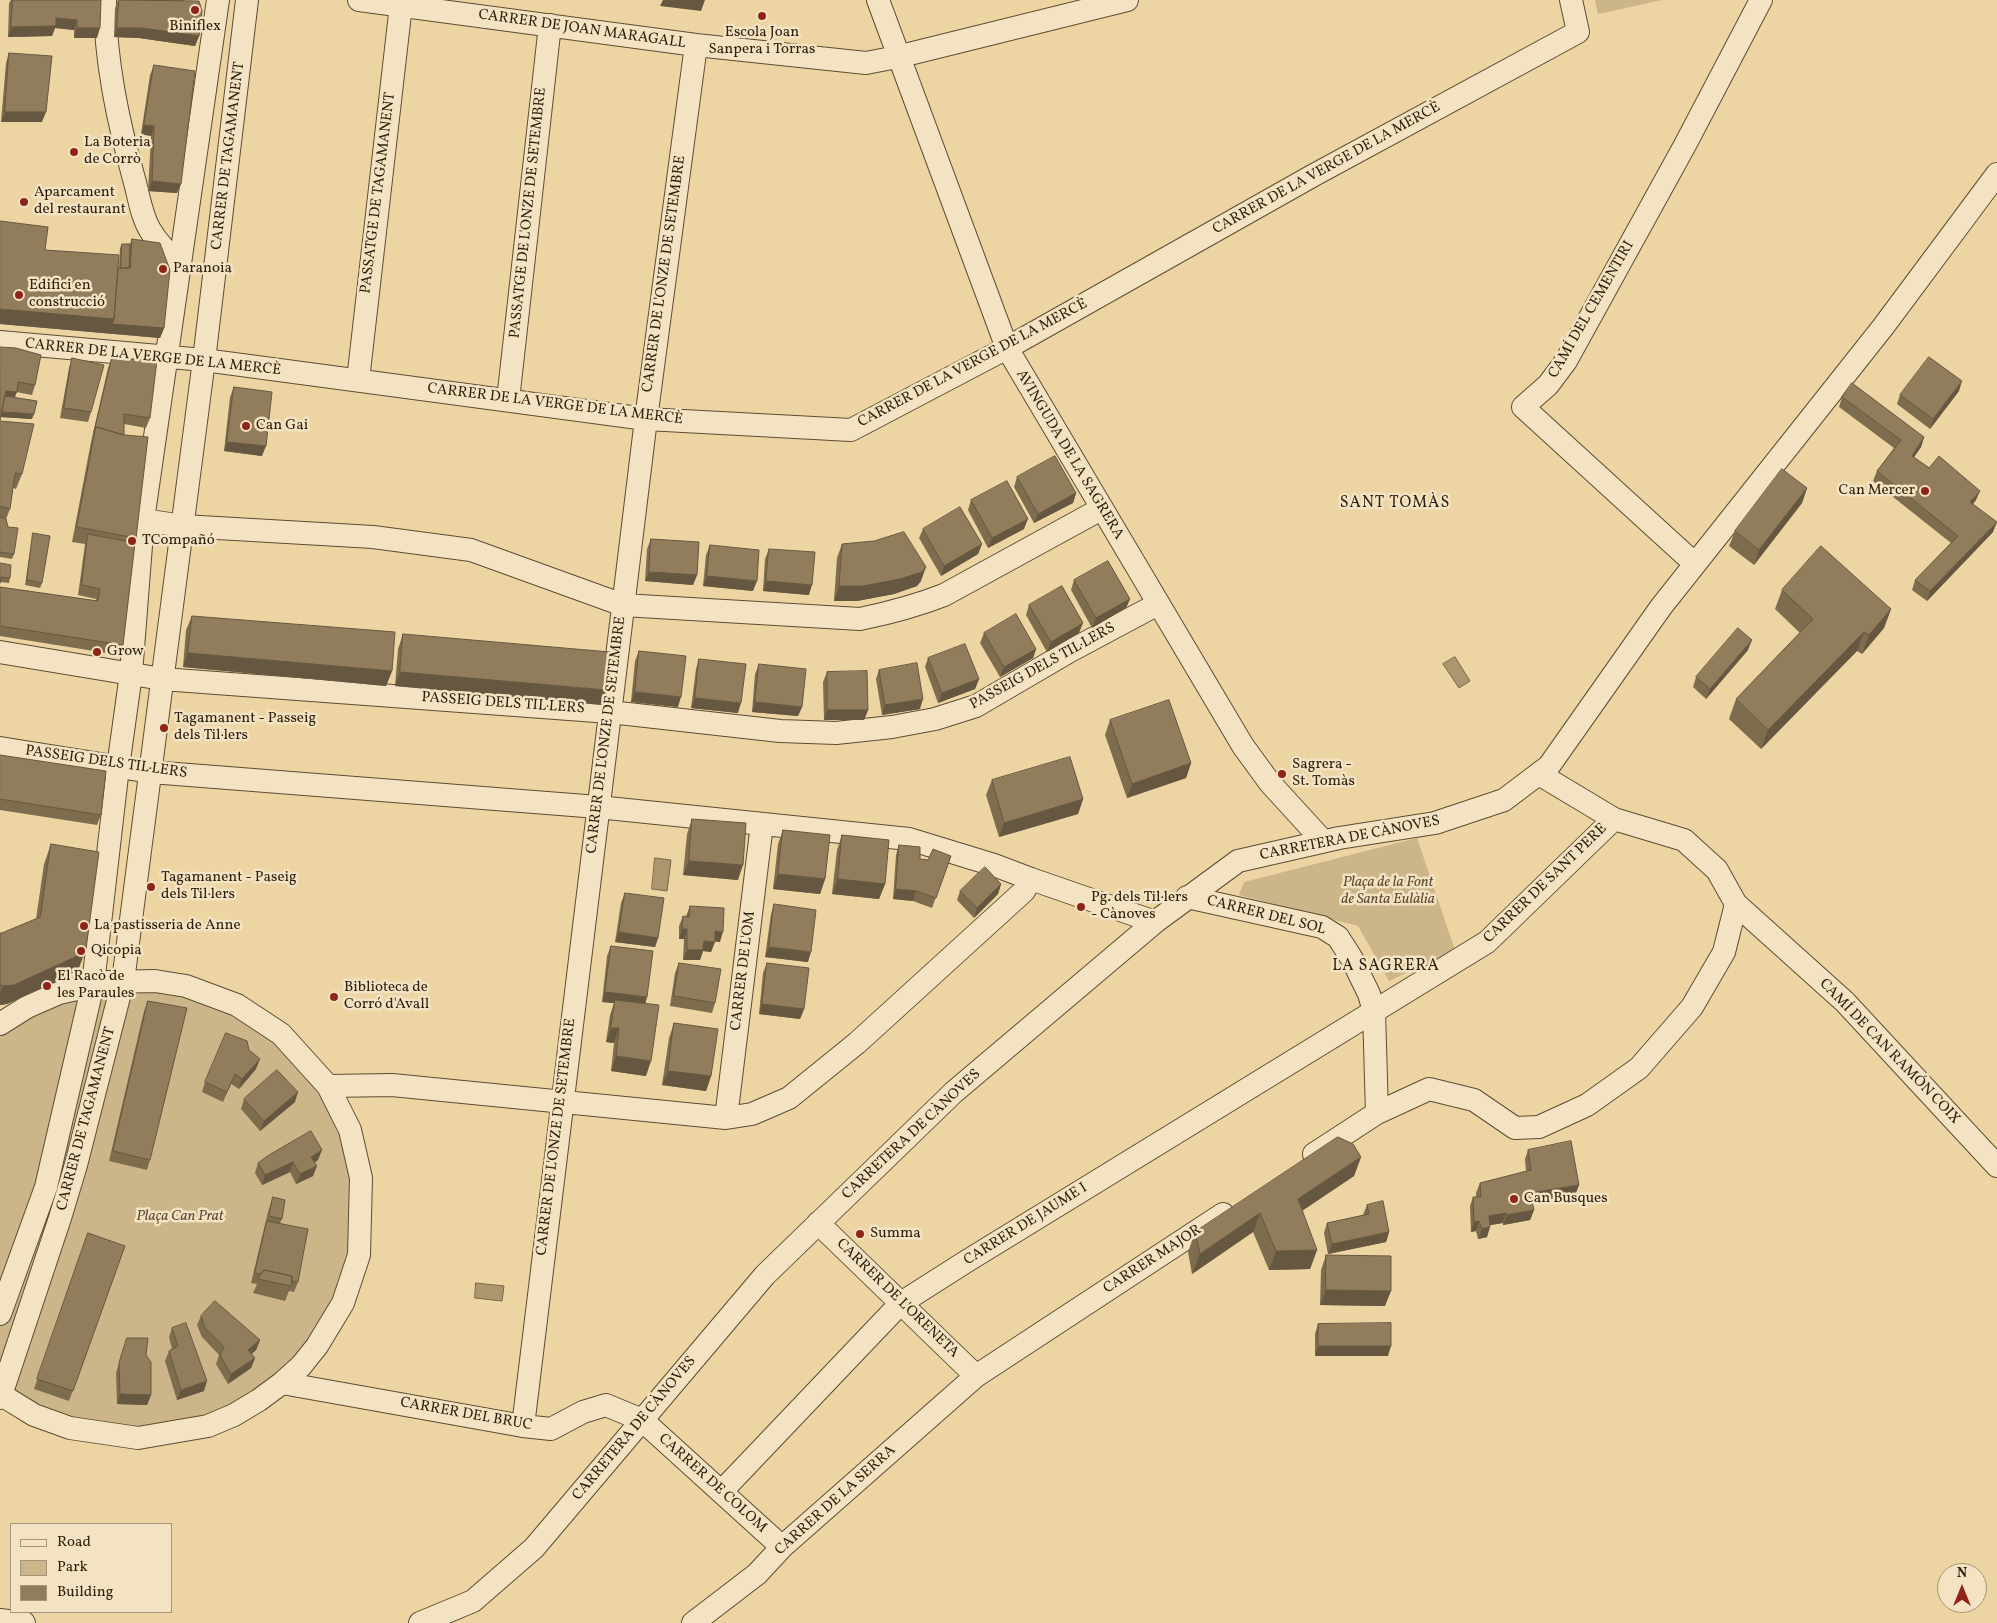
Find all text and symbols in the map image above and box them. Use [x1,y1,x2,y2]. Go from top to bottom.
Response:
marker: Biniflex [189,4,201,16]
street label: CARRER DE JOAN MARAGALL [477,7,687,53]
marker: Escola Joan Sanpera i Torras [756,10,768,22]
place label: Biniflex [169,18,221,36]
place label: Escola Joan Sanpera i Torras [709,24,815,59]
street label: CARRER DE TAGAMANENT [209,61,249,251]
street label: PASSATGE DE L'ONZE DE SETEMBRE [507,87,551,339]
street label: PASSATGE DE TAGAMANENT [358,91,400,295]
street label: CARRER DE LA VERGE DE LA MERCÈ [1210,99,1444,239]
place label: La Boteria de Corrò [84,134,151,169]
marker: La Boteria de Corrò [68,146,80,158]
street label: CARRER DE L'ONZE DE SETEMBRE [639,154,691,394]
place label: Aparcament del restaurant [34,184,126,219]
marker: Aparcament del restaurant [18,196,30,208]
street label: CAMÍ DEL CEMENTIRI [1545,238,1639,382]
place label: Paranoia [173,260,232,278]
marker: Paranoia [157,263,169,275]
place label: Edifici en construcció [29,277,105,312]
marker: Edifici en construcció [13,289,25,301]
street label: CARRER DE LA VERGE DE LA MERCÈ [855,296,1091,432]
street label: CARRER DE LA VERGE DE LA MERCÈ [24,336,282,380]
street label: AVINGUDA DE LA SAGRERA [1011,367,1127,543]
street label: CARRER DE LA VERGE DE LA MERCÈ [426,380,684,430]
place label: Can Gai [256,417,308,435]
marker: Can Gai [240,420,252,432]
place label: Can Mercer [1839,482,1915,500]
marker: Can Mercer [1919,485,1931,497]
district label: SANT TOMÀS [1339,494,1451,514]
place label: TCompañó [142,532,215,550]
marker: TCompañó [126,535,138,547]
street label: CARRER DE L'ONZE DE SETEMBRE [584,615,630,855]
street label: PASSEIG DELS TIL·LERS [967,619,1119,715]
place label: Grow [107,643,144,661]
marker: Grow [91,646,103,658]
street label: PASSEIG DELS TIL·LERS [421,689,585,719]
place label: Tagamanent - Passeig dels Til·lers [174,710,316,745]
marker: Tagamanent - Passeig dels Til·lers [158,722,170,734]
street label: PASSEIG DELS TIL·LERS [24,743,188,783]
place label: Sagrera - St. Tomàs [1292,756,1355,791]
marker: Sagrera - St. Tomàs [1276,768,1288,780]
street label: CARRETERA DE CÀNOVES [1258,813,1442,865]
street label: CARRER DE SANT PERE [1481,820,1611,948]
place label: Tagamanent - Paseig dels Til·lers [161,869,297,904]
park label: Plaça de la Font de Santa Eulàlia [1341,874,1435,909]
marker: Tagamanent - Paseig dels Til·lers [145,881,157,893]
place label: Pg. dels Til·lers - Cànoves [1091,889,1188,924]
street label: CARRER DEL SOL [1205,893,1327,939]
marker: Pg. dels Til·lers - Cànoves [1075,901,1087,913]
street label: CARRER DE L'OM [728,910,760,1032]
place label: La pastisseria de Anne [94,917,241,935]
marker: La pastisseria de Anne [78,920,90,932]
place label: Qicopia [91,942,142,960]
marker: Qicopia [75,945,87,957]
district label: LA SAGRERA [1331,957,1441,977]
place label: El Racò de les Paraules [57,968,134,1003]
street label: CAMÍ DE CAN RAMÓN COIX [1815,976,1963,1128]
place label: Biblioteca de Corró d'Avall [344,979,429,1014]
marker: El Racò de les Paraules [41,980,53,992]
marker: Biblioteca de Corró d'Avall [328,991,340,1003]
street label: CARRER DE L'ONZE DE SETEMBRE [534,1017,580,1257]
street label: CARRER DE TAGAMANENT [54,1025,120,1213]
street label: CARRETERA DE CÀNOVES [839,1066,985,1204]
street label: CARRER DE JAUME I [961,1180,1091,1270]
place label: Can Busques [1524,1190,1608,1208]
marker: Can Busques [1508,1193,1520,1205]
park label: Plaça Can Prat [136,1208,224,1226]
street label: CARRER MAJOR [1100,1222,1206,1298]
place label: Summa [870,1225,921,1243]
marker: Summa [854,1228,866,1240]
street label: CARRER DE L'ORENETA [832,1236,962,1362]
street label: CARRETERA DE CÀNOVES [569,1353,701,1505]
street label: CARRER DEL BRUC [399,1395,533,1435]
street label: CARRER DE COLOM [654,1431,770,1537]
street label: CARRER DE LA SERRA [772,1442,900,1560]
legend [10,1523,172,1613]
text: Road [57,1532,91,1553]
text: Park [57,1557,88,1578]
north arrow [1937,1563,1987,1613]
text: N [1957,1564,1967,1583]
text: Building [57,1582,113,1603]

